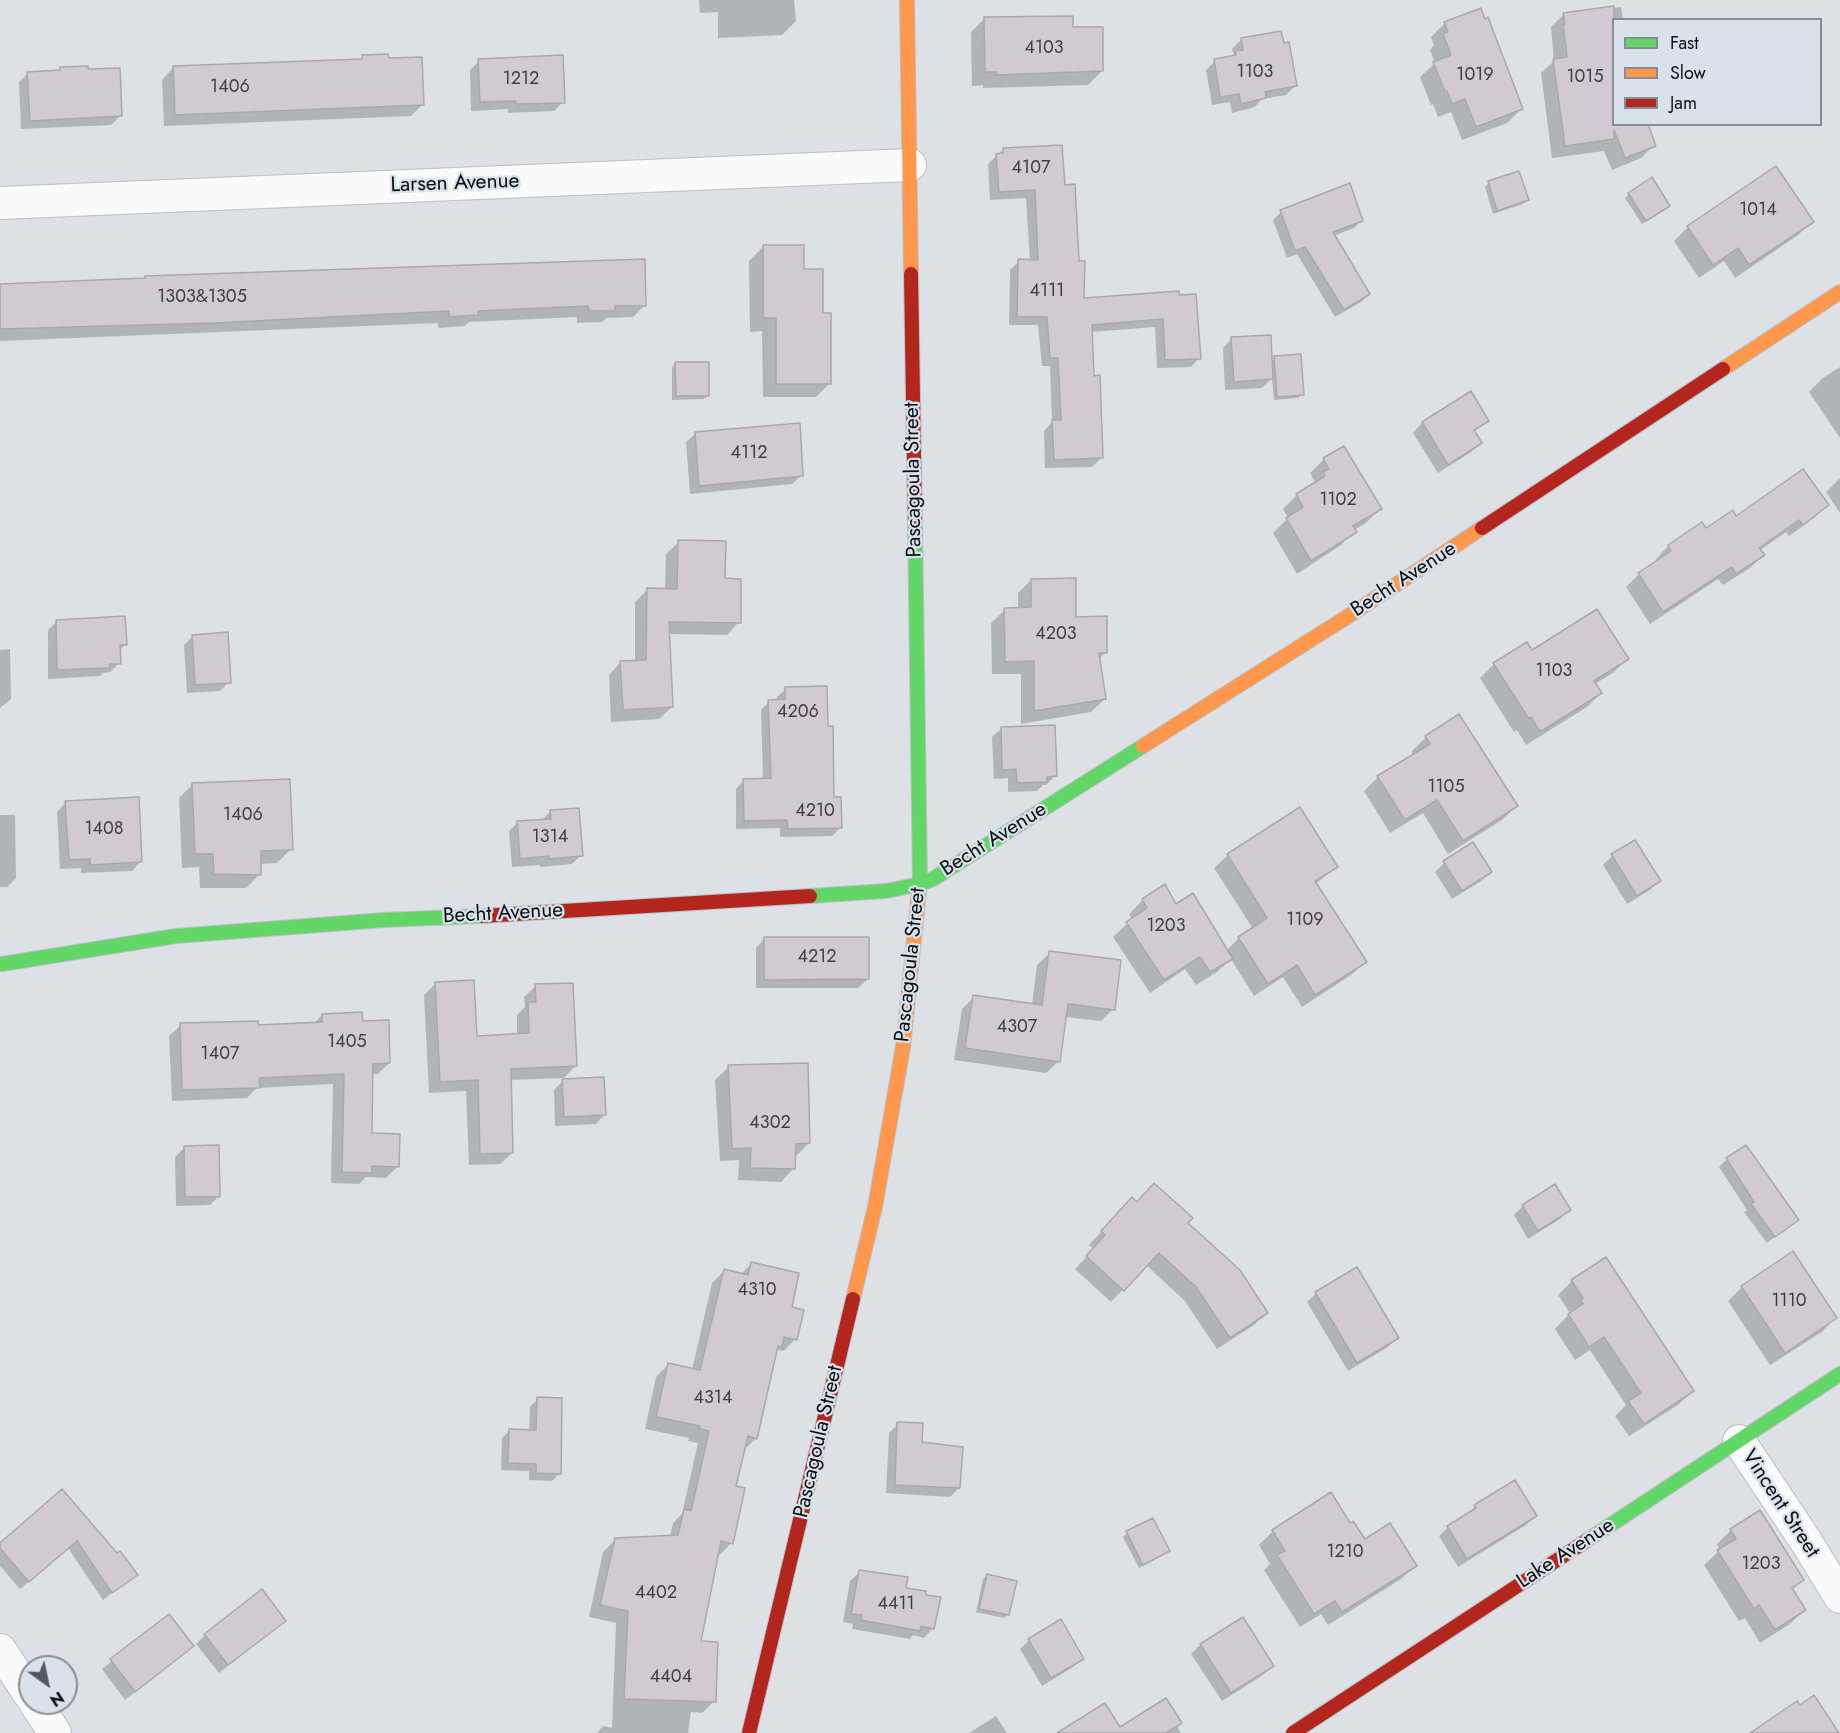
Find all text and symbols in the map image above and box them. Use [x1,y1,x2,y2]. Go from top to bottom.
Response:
legend [1612,18,1822,126]
text: Fast [1670,30,1699,56]
house number: 4103 [1024,38,1064,60]
text: Slow [1670,60,1706,86]
house number: 1103 [1237,62,1273,84]
house number: 1019 [1456,65,1494,87]
house number: 1015 [1566,67,1604,89]
house number: 1212 [503,69,539,91]
house number: 1406 [210,77,250,99]
text: Jam [1670,90,1697,116]
house number: 4107 [1012,158,1050,180]
street label: Larsen Avenue [390,169,520,199]
house number: 1014 [1739,200,1777,222]
house number: 4111 [1030,281,1064,303]
house number: 1303&1305 [157,287,247,309]
street label: Pascagoula Street [900,402,928,558]
house number: 4112 [731,443,767,465]
house number: 1102 [1319,490,1357,512]
street label: Becht Avenue [1347,537,1461,623]
house number: 4203 [1035,624,1077,646]
house number: 1103 [1536,661,1572,683]
house number: 4206 [777,702,819,724]
house number: 1105 [1427,777,1465,799]
street label: Becht Avenue [936,797,1052,883]
house number: 4210 [795,801,835,823]
house number: 1406 [223,805,263,827]
house number: 1408 [84,819,124,841]
house number: 1314 [532,827,568,849]
street label: Pascagoula Street [890,886,932,1044]
street label: Becht Avenue [442,898,564,930]
house number: 1109 [1286,910,1324,932]
house number: 1203 [1147,916,1185,938]
house number: 4212 [797,947,837,969]
house number: 4307 [997,1017,1037,1039]
house number: 1405 [327,1032,367,1054]
house number: 1407 [201,1044,239,1066]
house number: 4302 [749,1113,791,1135]
house number: 4310 [737,1280,777,1302]
house number: 1110 [1771,1291,1807,1313]
street label: Pascagoula Street [789,1363,849,1521]
house number: 4314 [694,1388,732,1410]
street label: Vincent Street [1736,1445,1824,1563]
street label: Lake Avenue [1513,1513,1619,1595]
house number: 1210 [1326,1542,1364,1564]
house number: 1203 [1742,1554,1780,1576]
house number: 4402 [635,1583,677,1605]
house number: 4411 [877,1594,915,1616]
north arrow [18,1655,78,1715]
house number: 4404 [650,1667,692,1689]
text: N [45,1686,69,1712]

